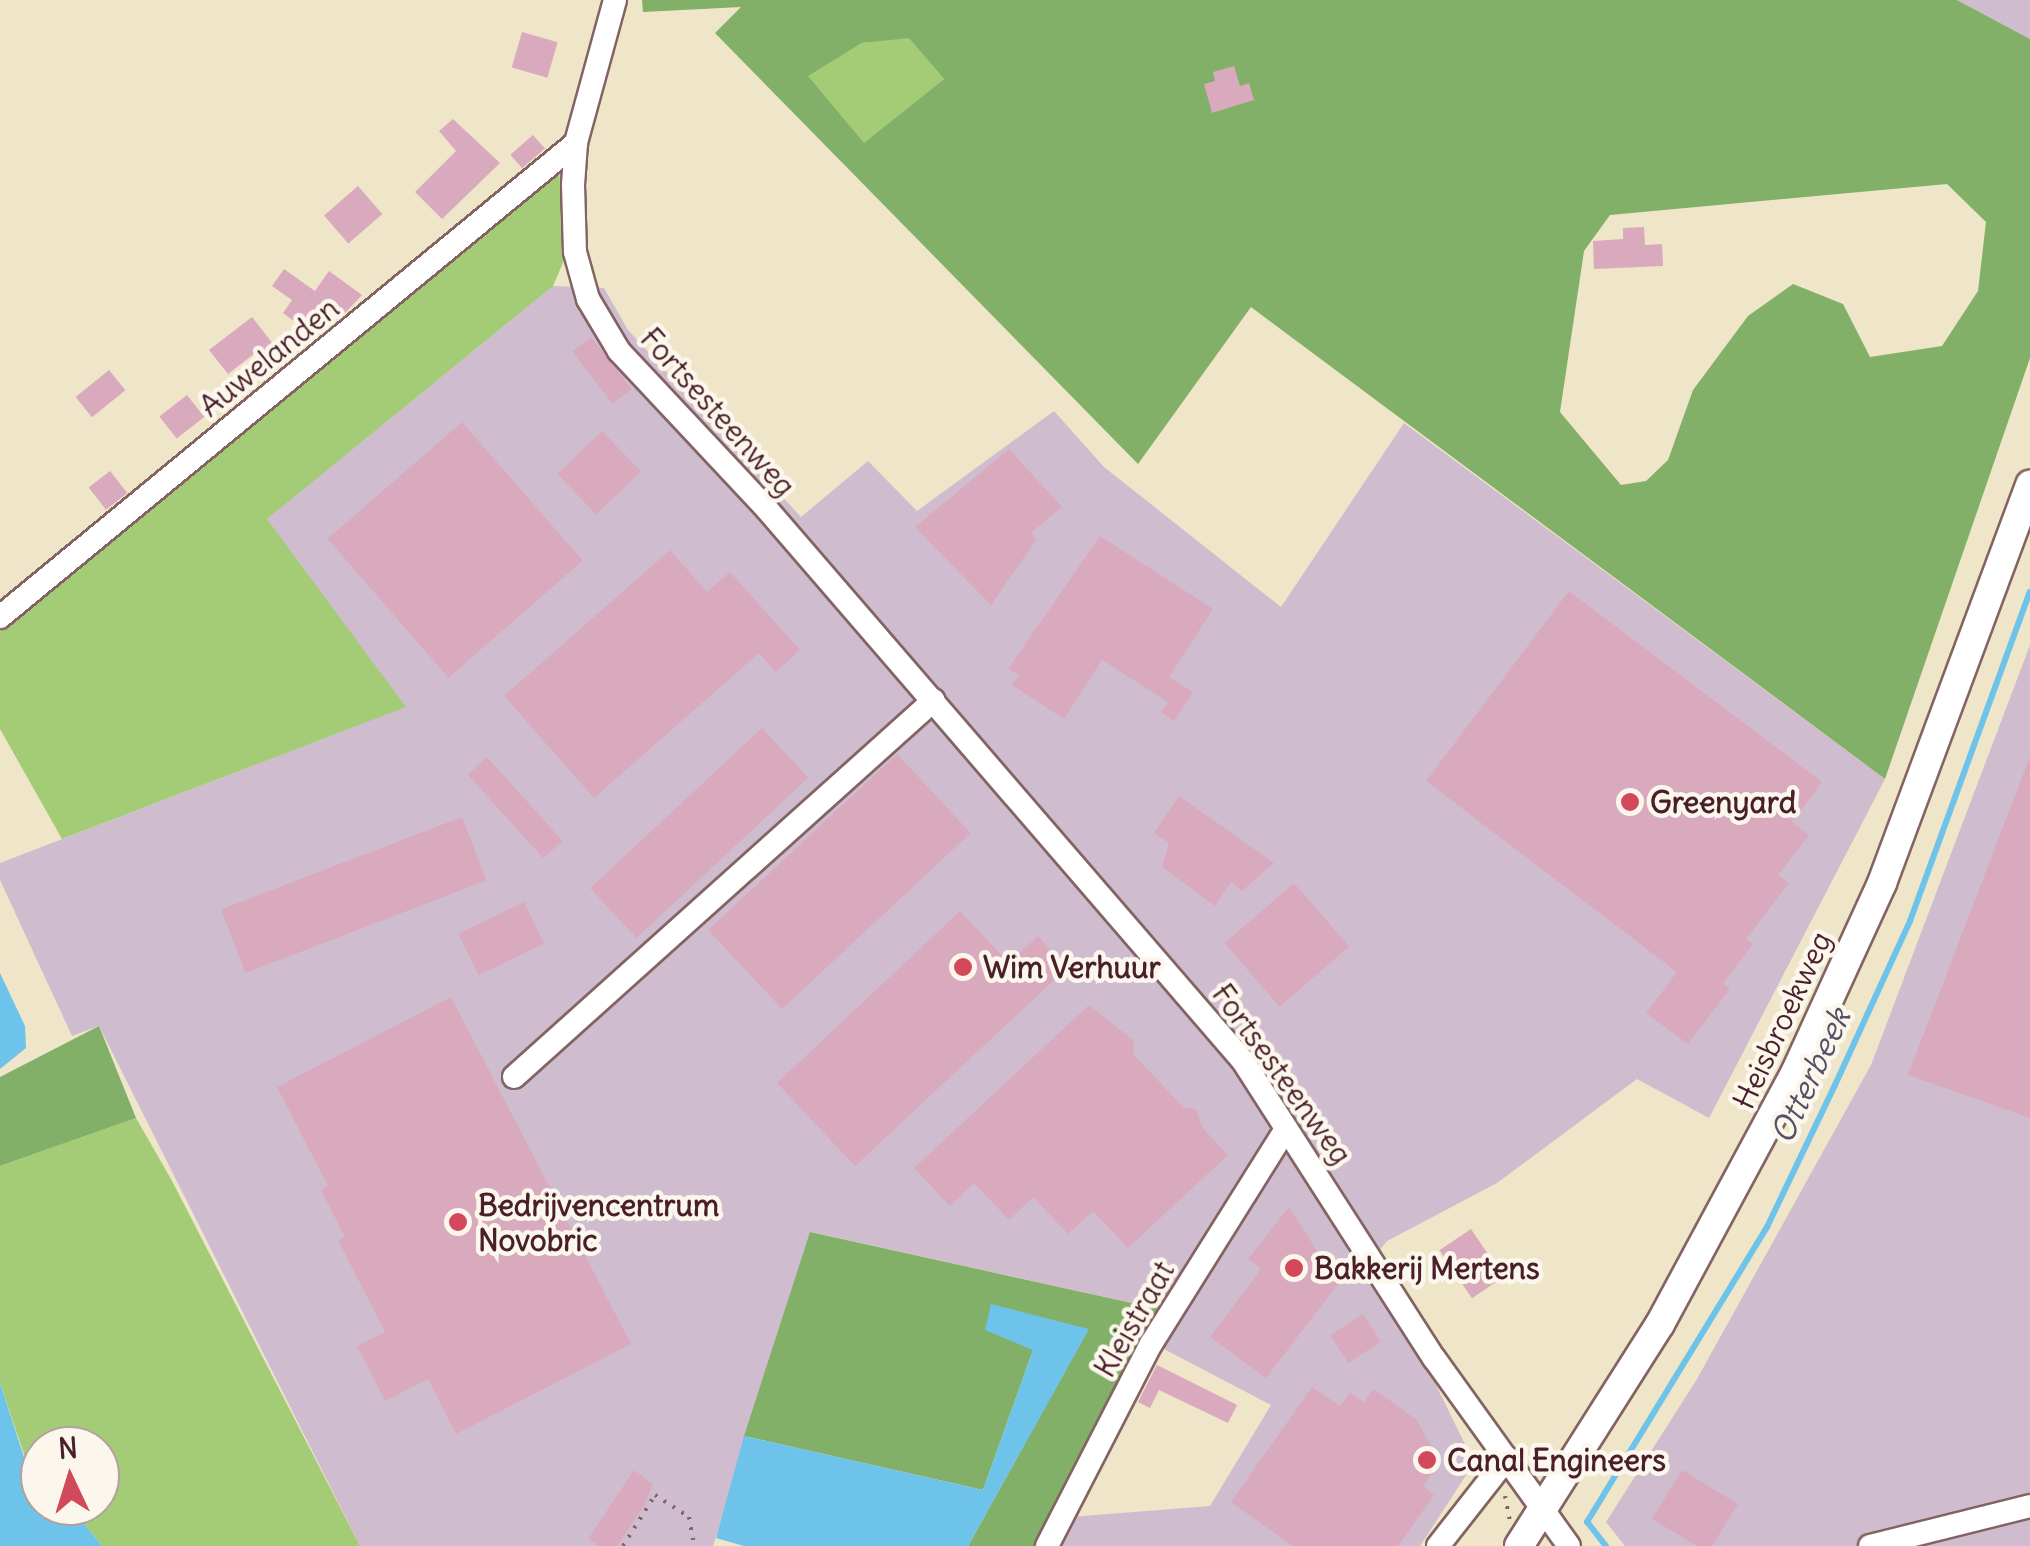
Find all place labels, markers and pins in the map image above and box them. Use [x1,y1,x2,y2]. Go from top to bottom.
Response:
place label: Greenyard [1650,784,1796,820]
marker: Greenyard [1619,791,1641,813]
place label: Wim Verhuur [983,949,1161,985]
marker: Wim Verhuur [952,956,974,978]
place label: Bedrijvencentrum Novobric [478,1187,719,1258]
marker: Bedrijvencentrum Novobric [447,1211,469,1233]
place label: Bakkerij Mertens [1314,1250,1540,1286]
marker: Bakkerij Mertens [1283,1257,1305,1279]
place label: Canal Engineers [1447,1442,1666,1478]
marker: Canal Engineers [1416,1449,1438,1471]

